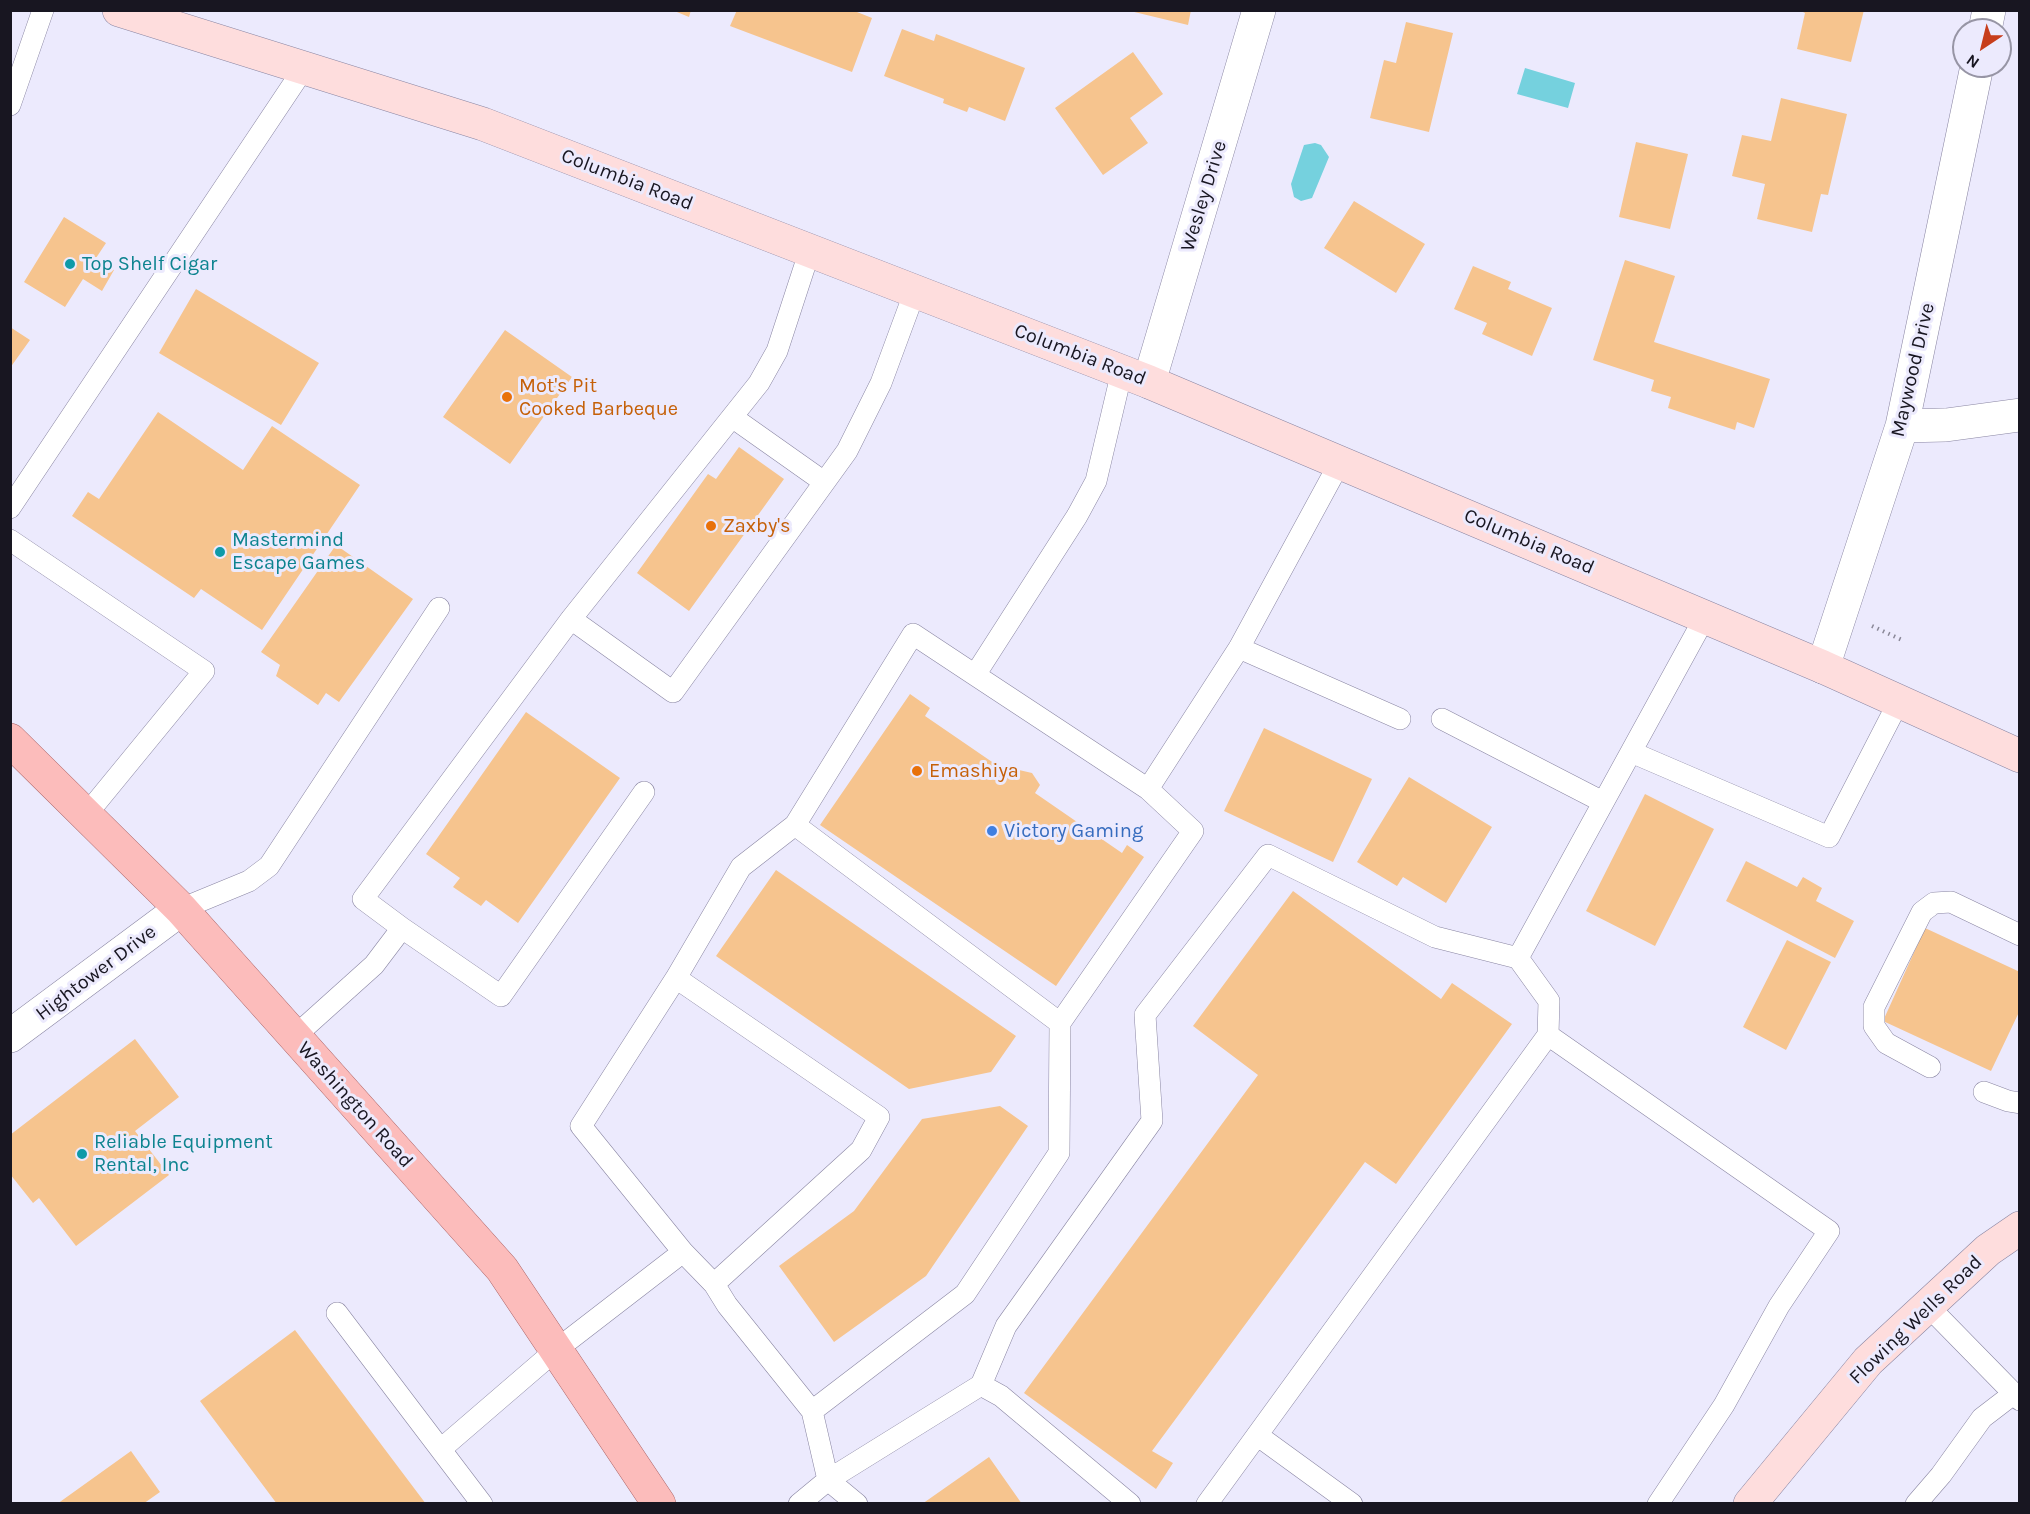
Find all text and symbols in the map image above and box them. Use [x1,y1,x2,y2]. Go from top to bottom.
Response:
north arrow [1952,18,2012,78]
text: N [1962,50,1983,73]
street label: Wesley Drive [1176,138,1232,254]
street label: Columbia Road [558,144,696,216]
place label: Top Shelf Cigar [82,252,217,276]
marker: Top Shelf Cigar [63,257,77,271]
street label: Maywood Drive [1886,301,1940,439]
street label: Columbia Road [1011,319,1149,391]
place label: Mot's Pit Cooked Barbeque [519,374,678,421]
marker: Mot's Pit Cooked Barbeque [500,390,514,404]
street label: Columbia Road [1460,504,1598,580]
place label: Zaxby's [723,514,790,538]
marker: Zaxby's [704,519,718,533]
place label: Mastermind Escape Games [232,528,365,575]
marker: Mastermind Escape Games [213,545,227,559]
place label: Emashiya [929,759,1019,783]
marker: Emashiya [910,764,924,778]
place label: Victory Gaming [1004,819,1143,843]
marker: Victory Gaming [985,824,999,838]
street label: Hightower Drive [31,920,161,1026]
street label: Washington Road [292,1037,418,1173]
place label: Reliable Equipment Rental, Inc [94,1130,273,1177]
marker: Reliable Equipment Rental, Inc [75,1147,89,1161]
street label: Flowing Wells Road [1845,1250,1987,1390]

